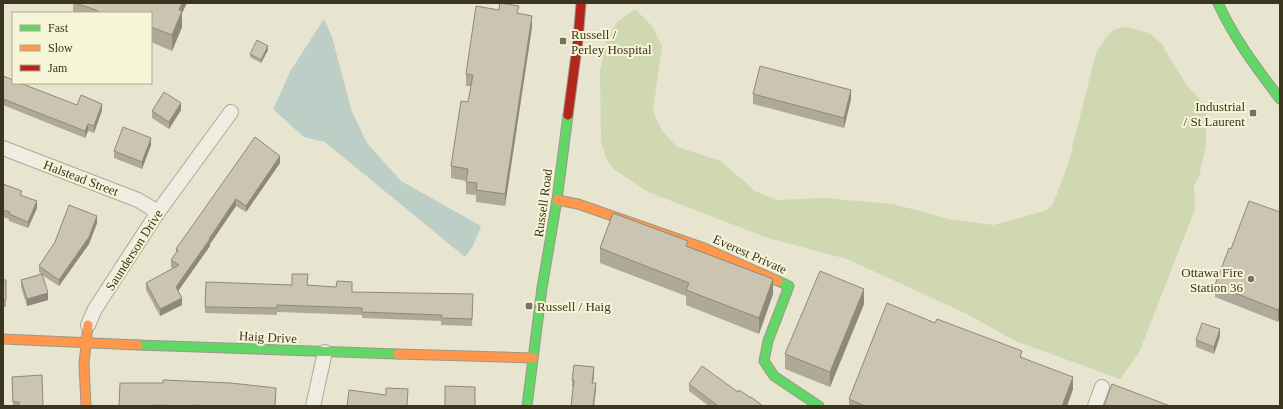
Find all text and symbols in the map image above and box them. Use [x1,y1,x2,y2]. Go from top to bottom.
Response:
legend [12,12,152,84]
text: Fast [48,21,69,35]
place label: Russell / Perley Hospital [571,27,652,57]
marker: Russell / Perley Hospital [558,36,568,46]
text: Slow [48,41,73,55]
text: Jam [48,61,68,75]
place label: Industrial / St Laurent [1184,99,1245,129]
marker: Industrial / St Laurent [1248,108,1258,118]
street label: Halstead Street [41,157,121,199]
street label: Russell Road [531,167,555,238]
street label: Saunderson Drive [102,207,166,293]
street label: Everest Private [711,231,789,277]
place label: Ottawa Fire Station 36 [1181,265,1243,295]
marker: Ottawa Fire Station 36 [1246,274,1256,284]
place label: Russell / Haig [537,299,611,314]
marker: Russell / Haig [524,301,534,311]
street label: Haig Drive [239,328,298,346]

